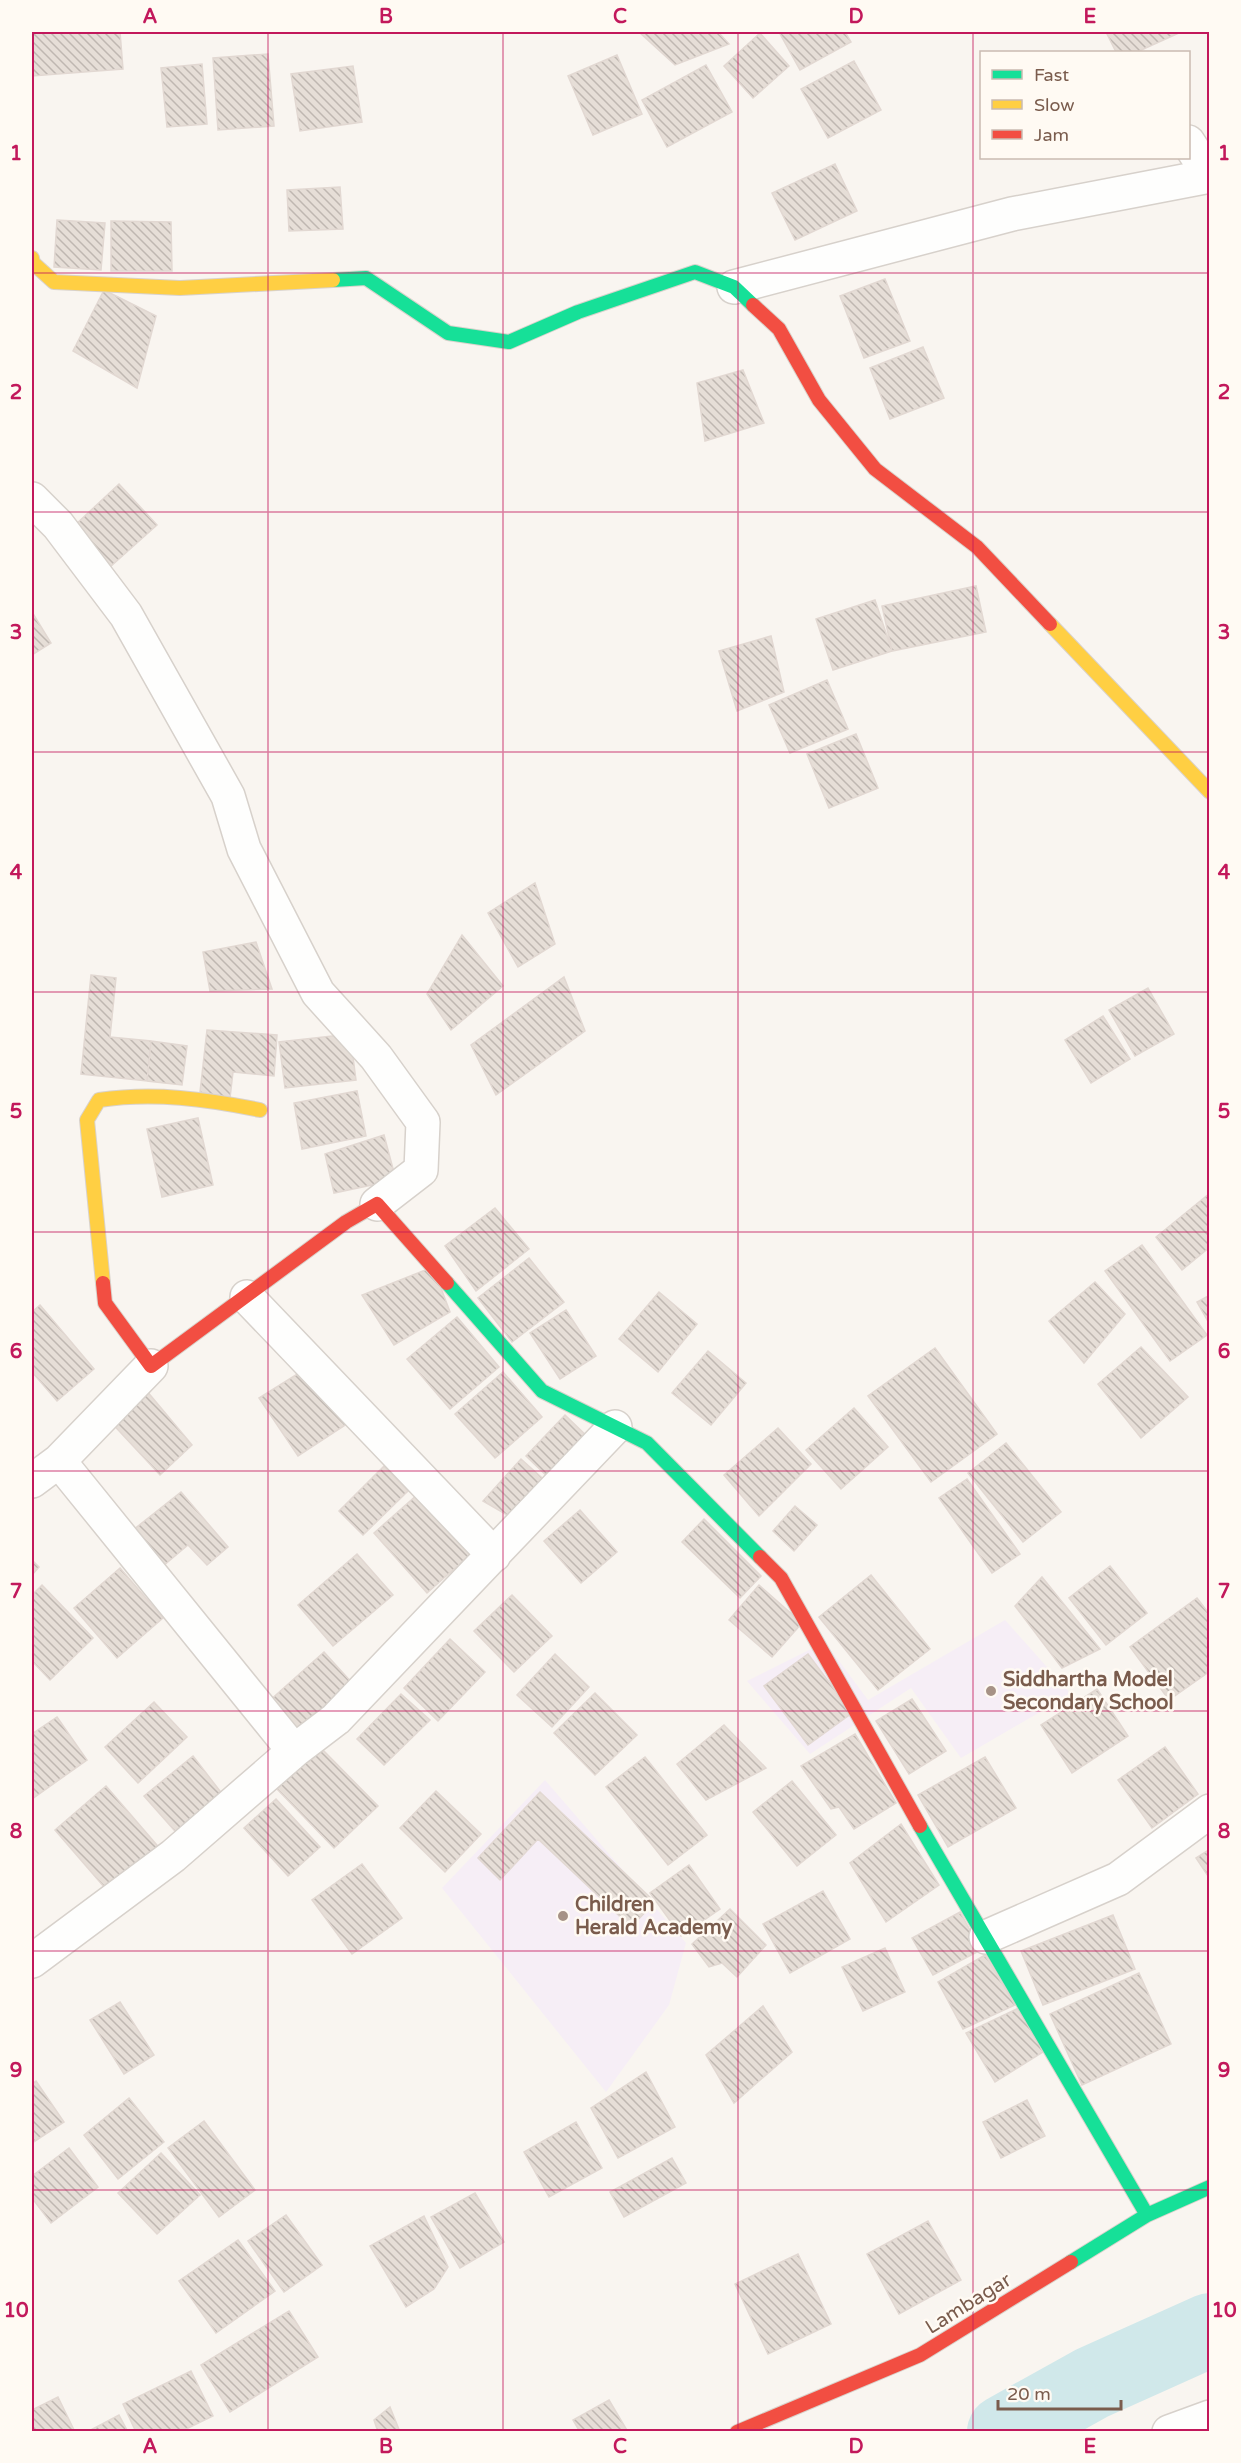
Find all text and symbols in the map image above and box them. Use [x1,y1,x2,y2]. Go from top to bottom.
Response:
text: A [143,5,158,29]
text: B [379,5,393,29]
text: C [613,5,627,29]
text: D [848,5,864,29]
text: E [1084,5,1097,29]
legend [980,51,1190,159]
text: Fast [1034,64,1069,86]
text: Slow [1034,94,1075,116]
text: Jam [1034,124,1069,146]
text: 1 [10,142,22,166]
text: 1 [1218,142,1230,166]
text: 2 [10,381,22,405]
text: 2 [1218,381,1230,405]
text: 3 [10,621,22,645]
text: 3 [1218,621,1230,645]
text: 4 [10,861,23,885]
text: 4 [1218,861,1231,885]
text: 5 [10,1100,22,1124]
text: 5 [1218,1100,1230,1124]
text: 6 [10,1340,22,1364]
text: 6 [1218,1340,1230,1364]
text: 7 [10,1580,22,1604]
text: 7 [1218,1580,1230,1604]
place label: Siddhartha Model Secondary School [1003,1668,1173,1715]
marker: Siddhartha Model Secondary School [984,1684,998,1698]
text: 8 [10,1820,22,1844]
text: 8 [1218,1820,1230,1844]
place label: Children Herald Academy [575,1893,733,1940]
marker: Children Herald Academy [556,1909,570,1923]
text: 9 [10,2059,22,2083]
text: 9 [1218,2059,1230,2083]
street label: Lambagar [921,2268,1016,2340]
text: 10 [3,2299,29,2323]
text: 10 [1211,2299,1237,2323]
scale bar [998,2373,1121,2411]
text: 20 m [1007,2383,1051,2405]
text: A [143,2435,158,2459]
text: B [379,2435,393,2459]
text: C [613,2435,627,2459]
text: D [848,2435,864,2459]
text: E [1084,2435,1097,2459]

